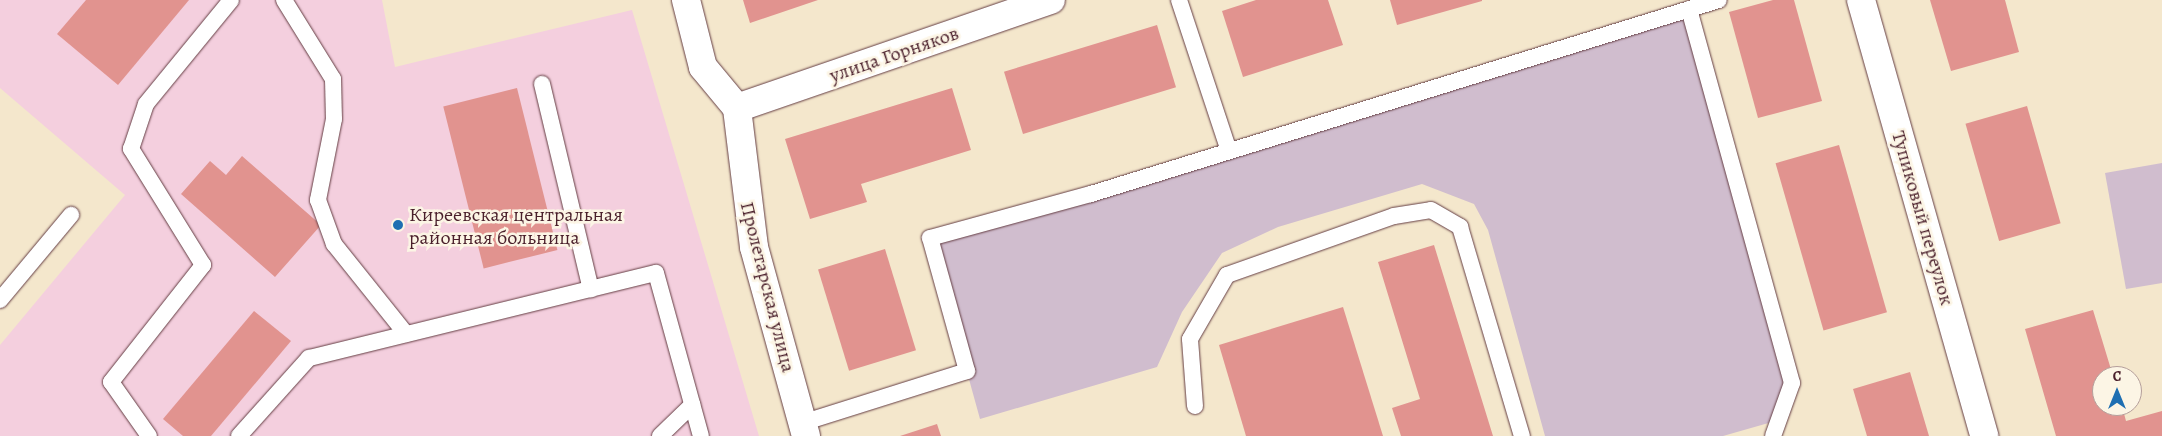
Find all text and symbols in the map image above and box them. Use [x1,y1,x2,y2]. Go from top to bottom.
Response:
street label: улица Горняков [826,21,962,87]
street label: Тупиковый переулок [1887,128,1959,308]
street label: Пролетарская улица [735,199,801,375]
place label: Киреевская центральная районная больница [409,202,623,249]
marker: Киреевская центральная районная больница [391,218,405,232]
north arrow [2092,366,2142,416]
text: С [2113,367,2121,386]

